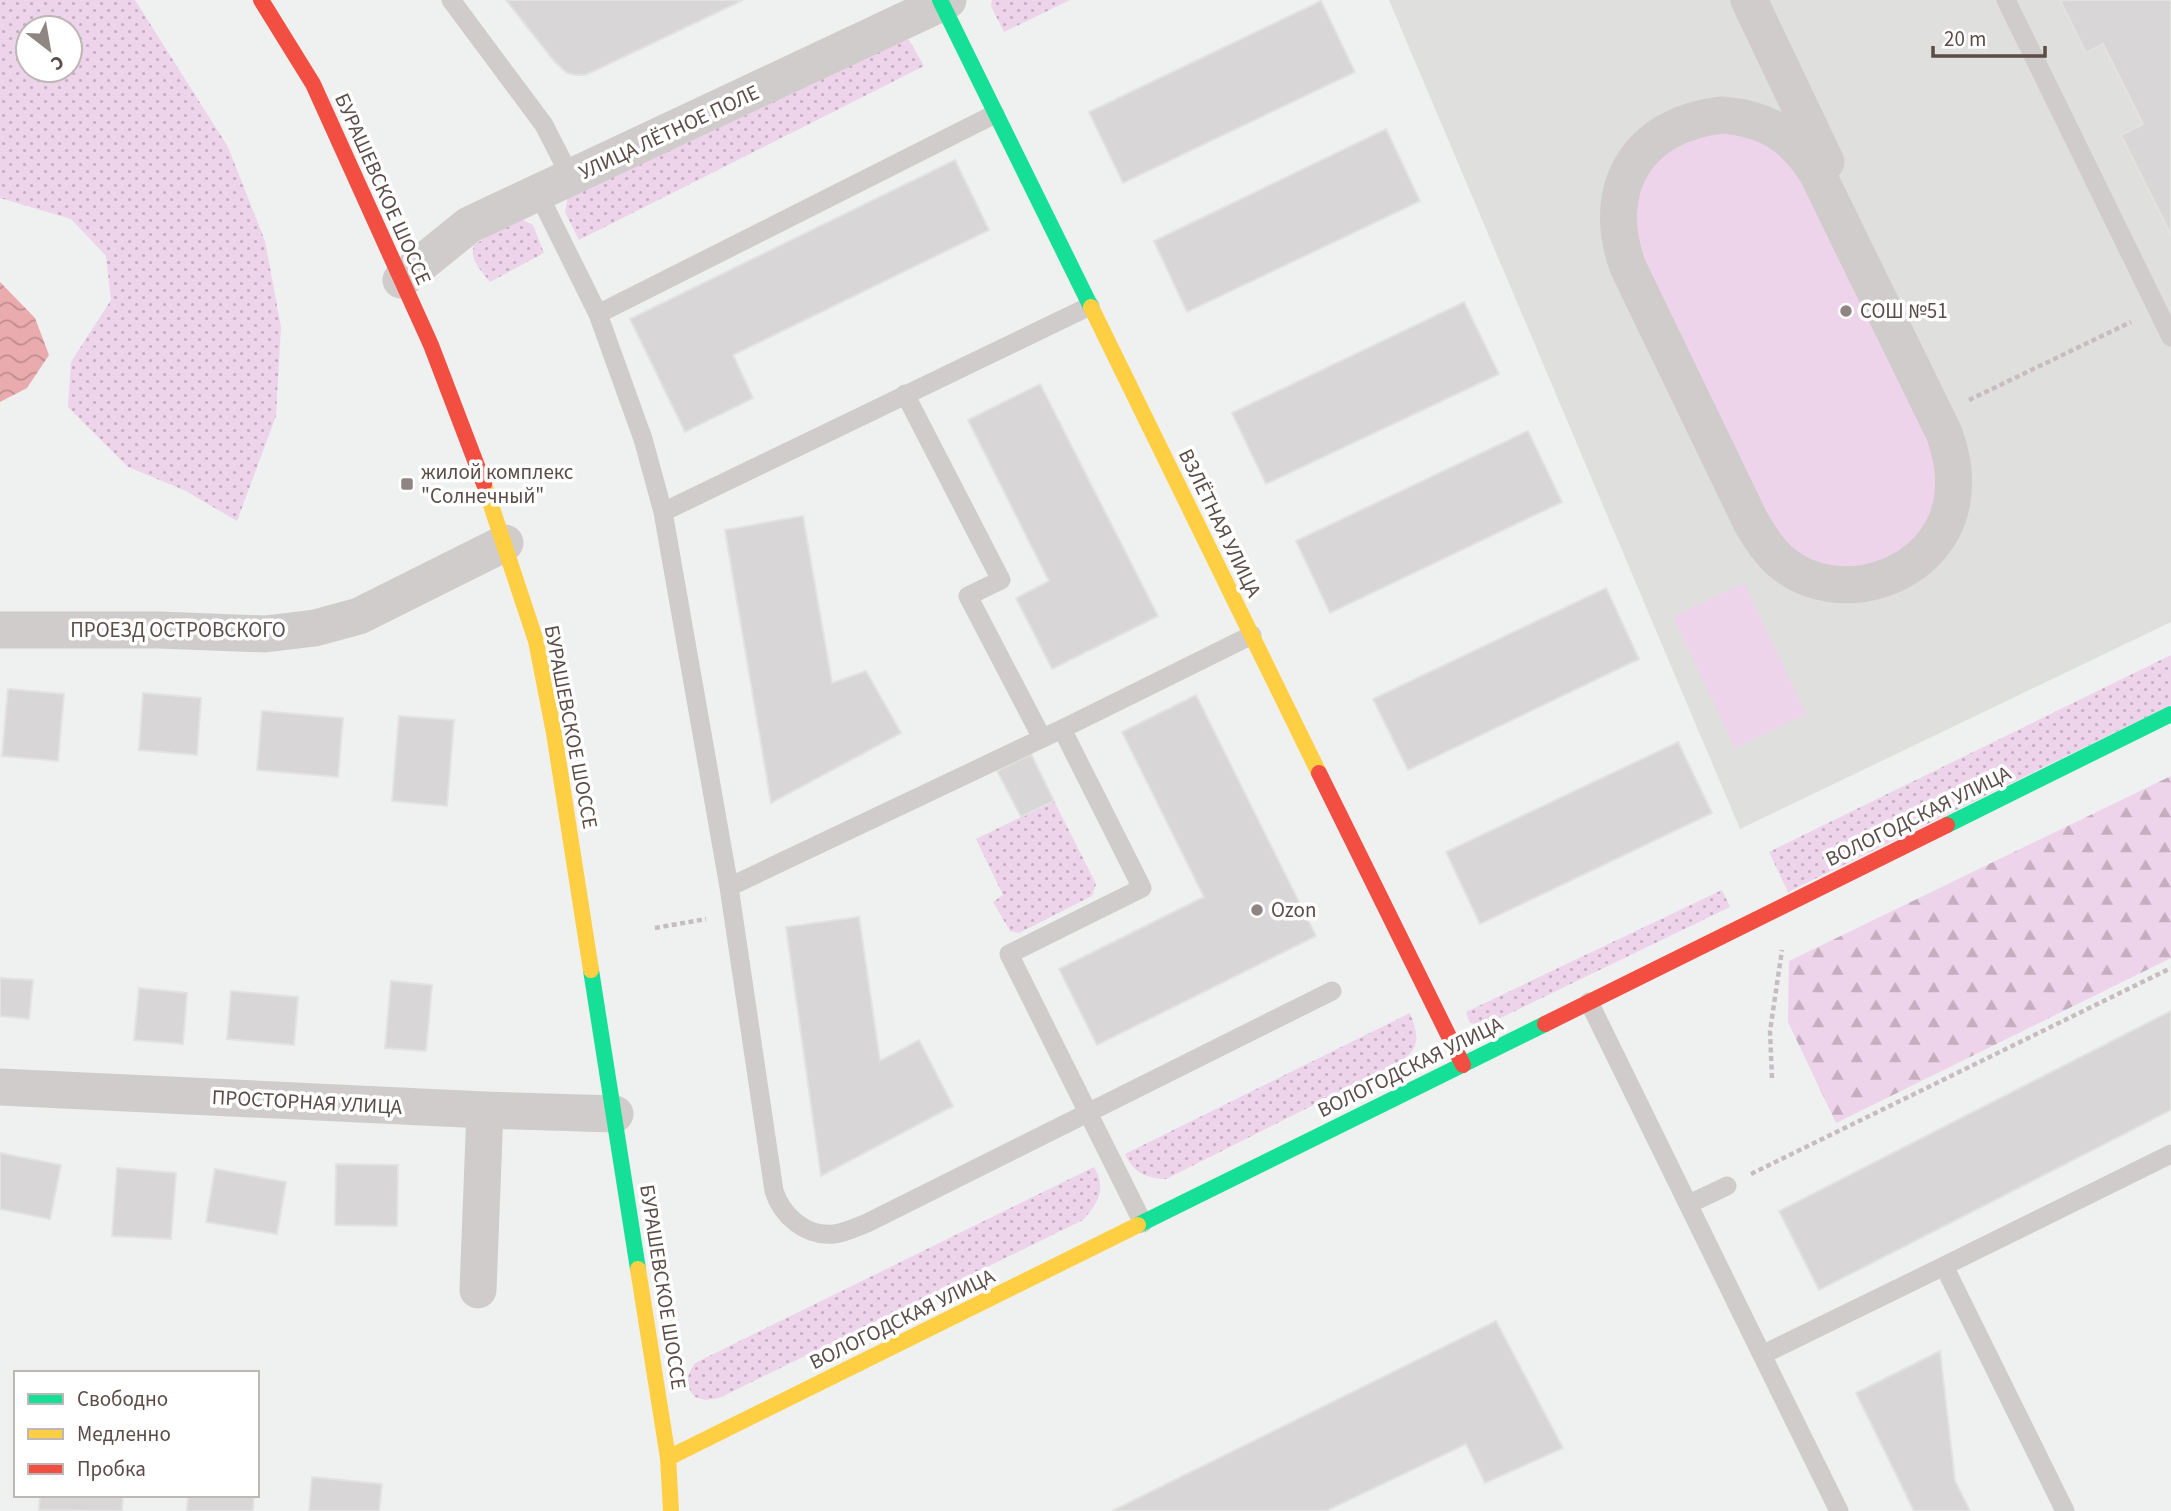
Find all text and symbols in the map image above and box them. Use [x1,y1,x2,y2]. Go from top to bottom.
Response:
north arrow [14,14,84,84]
scale bar [1933,14,2045,58]
text: 20 m [1944,24,1986,54]
text: С [45,48,69,77]
street label: УЛИЦА ЛЁТНОЕ ПОЛЕ [574,77,764,187]
street label: БУРАШЕВСКОЕ ШОССЕ [327,88,439,290]
place label: СОШ №51 [1860,296,1948,326]
marker: СОШ №51 [1838,303,1854,319]
street label: ВЗЛЁТНАЯ УЛИЦА [1171,444,1269,603]
place label: жилой комплекс "Солнечный" [421,457,574,511]
marker: жилой комплекс "Солнечный" [399,476,415,492]
street label: ПРОЕЗД ОСТРОВСКОГО [70,615,286,645]
street label: БУРАШЕВСКОЕ ШОССЕ [537,623,605,831]
street label: ВОЛОГОДСКАЯ УЛИЦА [1820,758,2016,874]
place label: Ozon [1271,895,1316,925]
marker: Ozon [1249,902,1265,918]
street label: ВОЛОГОДСКАЯ УЛИЦА [1312,1009,1508,1125]
street label: ПРОСТОРНАЯ УЛИЦА [211,1082,403,1122]
street label: БУРАШЕВСКОЕ ШОССЕ [632,1182,694,1392]
street label: ВОЛОГОДСКАЯ УЛИЦА [804,1261,1000,1377]
legend [14,1371,259,1497]
text: Свободно [77,1384,168,1414]
text: Медленно [77,1419,171,1449]
text: Пробка [77,1454,146,1484]

